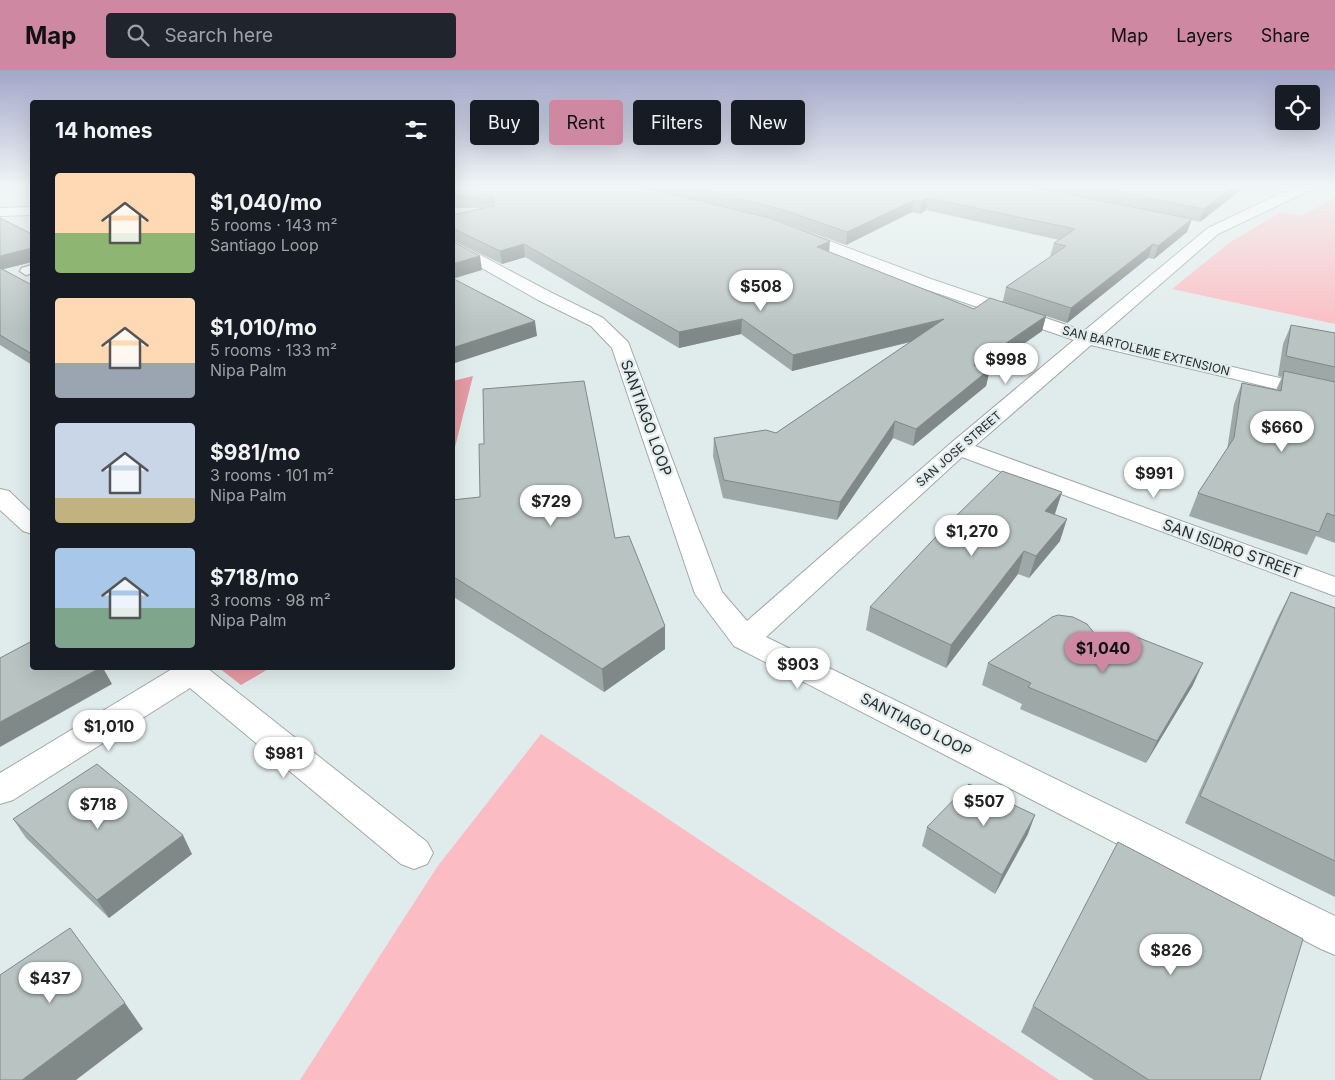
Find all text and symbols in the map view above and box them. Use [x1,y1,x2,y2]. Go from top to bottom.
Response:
search box [106,13,456,58]
text: Map [25,21,76,50]
icon: search [124,21,152,49]
text: Search here [164,24,273,47]
text: Map [1111,25,1148,46]
text: Layers [1176,25,1233,46]
text: Share [1261,25,1310,46]
map controls [1275,85,1320,130]
button: locate [1275,85,1320,130]
chip: Buy [470,100,539,145]
chip: Rent [549,100,623,145]
chip: Filters [633,100,721,145]
chip: New [731,100,805,145]
icon: filters [402,116,430,144]
text: 14 homes [55,118,153,143]
text: $1,040/mo [210,190,322,215]
icon: home [95,193,155,253]
text: 5 rooms · 143 m² [210,215,338,235]
text: Santiago Loop [210,235,319,255]
pin: $508 [731,270,791,312]
text: $508 [740,276,782,296]
text: $1,010/mo [210,315,317,340]
icon: home [95,318,155,378]
street label: SAN BARTOLEME EXTENSION [1061,322,1232,379]
text: 5 rooms · 133 m² [210,340,337,360]
pin: $998 [976,342,1036,385]
text: $998 [985,349,1027,369]
street label: SANTIAGO LOOP [617,357,676,479]
text: Nipa Palm [210,360,286,380]
street label: SAN JOSE STREET [913,407,1005,490]
pin: $660 [1252,410,1312,453]
text: $660 [1261,417,1303,437]
text: $981/mo [210,440,300,465]
icon: home [95,443,155,503]
pin: $991 [1124,456,1184,499]
text: $991 [1135,463,1173,483]
text: 3 rooms · 101 m² [210,465,334,485]
pin: $729 [521,484,581,527]
text: Nipa Palm [210,485,286,505]
text: $729 [531,491,571,511]
pin: $1,270 [931,514,1013,557]
street label: SAN ISIDRO STREET [1160,515,1304,582]
text: $1,270 [946,521,998,541]
text: $718/mo [210,565,299,590]
icon: home [95,568,155,628]
text: 3 rooms · 98 m² [210,590,331,610]
text: Nipa Palm [210,610,286,630]
pin: $1,040 [1062,632,1144,674]
text: $1,040 [1076,638,1130,658]
pin: $903 [768,648,828,690]
text: $903 [777,654,819,674]
street label: SANTIAGO LOOP [857,688,975,761]
pin: $1,010 [68,710,150,752]
text: $1,010 [84,716,134,736]
pin: $981 [254,736,314,779]
text: $981 [265,743,303,763]
pin: $507 [954,784,1014,827]
pin: $718 [68,788,128,830]
text: $507 [964,791,1004,811]
text: $718 [79,794,117,814]
pin: $826 [1141,934,1201,976]
text: $826 [1150,940,1192,960]
pin: $437 [20,962,80,1004]
text: $437 [30,968,70,988]

